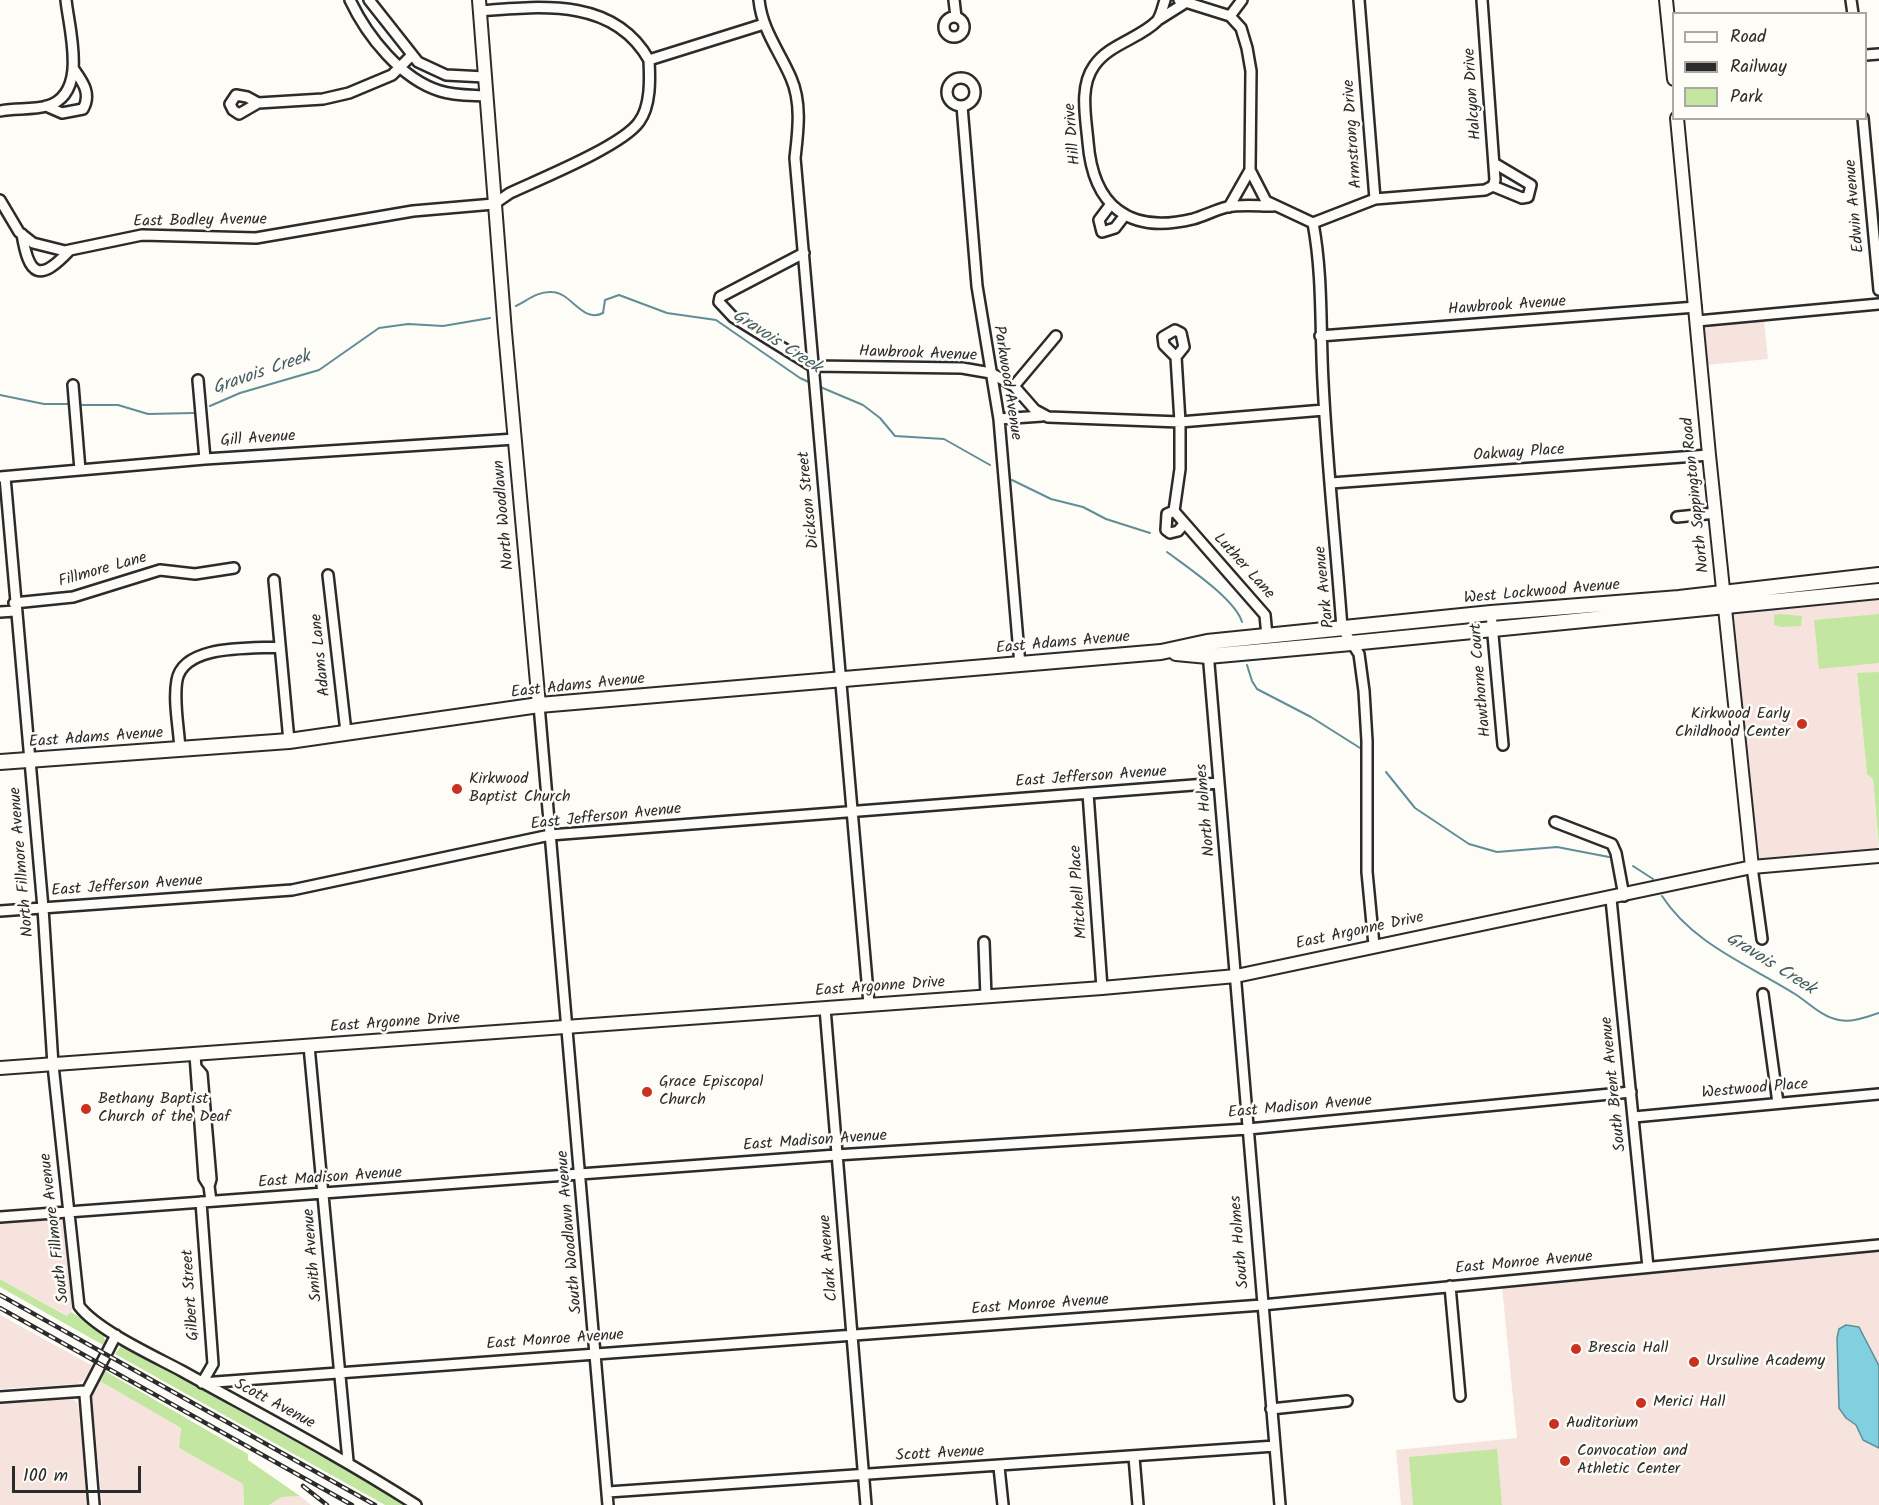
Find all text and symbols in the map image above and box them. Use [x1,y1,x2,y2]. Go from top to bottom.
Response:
legend [1672,12,1867,120]
text: Road [1730,23,1766,52]
street label: Halcyon Drive [1461,47,1487,141]
text: Railway [1730,53,1787,82]
street label: Armstrong Drive [1341,79,1367,189]
text: Park [1730,83,1763,112]
street label: Hill Drive [1062,102,1086,166]
street label: Edwin Avenue [1842,158,1870,254]
street label: East Bodley Avenue [133,211,267,233]
street label: Hawbrook Avenue [1447,293,1567,321]
water label: Gravois Creek [727,306,825,380]
street label: Parkwood Avenue [987,324,1025,442]
street label: Hawbrook Avenue [859,343,977,367]
water label: Gravois Creek [210,347,314,401]
street label: North Sappington Road [1679,416,1715,574]
street label: Gill Avenue [220,428,296,452]
street label: Oakway Place [1473,441,1565,467]
street label: Dickson Street [795,450,825,550]
street label: North Woodlawn [491,459,519,571]
street label: Luther Lane [1208,530,1278,604]
street label: Park Avenue [1312,545,1340,629]
street label: Fillmore Lane [57,549,149,593]
street label: West Lockwood Avenue [1463,577,1621,609]
street label: Adams Lane [308,613,336,697]
street label: Hawthorne Court [1467,622,1497,738]
street label: East Adams Avenue [995,629,1131,659]
street label: East Adams Avenue [510,670,646,704]
place label: Kirkwood Early Childhood Center [1675,705,1790,743]
marker: Kirkwood Early Childhood Center [1795,717,1809,731]
street label: East Adams Avenue [28,725,164,753]
street label: East Jefferson Avenue [1015,763,1167,793]
street label: North Holmes [1193,763,1221,857]
place label: Kirkwood Baptist Church [469,770,571,808]
marker: Kirkwood Baptist Church [450,782,464,796]
street label: North Fillmore Avenue [7,786,39,938]
street label: East Jefferson Avenue [530,801,682,835]
street label: Mitchell Place [1067,844,1093,940]
street label: East Jefferson Avenue [51,872,203,902]
street label: East Argonne Drive [1294,909,1426,955]
water label: Gravois Creek [1721,929,1819,1001]
street label: East Argonne Drive [814,974,946,1002]
street label: East Argonne Drive [329,1010,461,1038]
street label: South Brent Avenue [1598,1016,1632,1152]
place label: Grace Episcopal Church [659,1073,763,1111]
street label: Westwood Place [1701,1076,1809,1104]
marker: Grace Episcopal Church [640,1085,654,1099]
place label: Bethany Baptist Church of the Deaf [98,1090,230,1128]
street label: East Madison Avenue [1227,1092,1373,1124]
marker: Bethany Baptist Church of the Deaf [79,1102,93,1116]
street label: East Madison Avenue [742,1127,888,1157]
street label: South Woodlawn Avenue [554,1150,588,1314]
street label: South Fillmore Avenue [37,1152,75,1304]
street label: East Madison Avenue [257,1164,403,1194]
street label: South Holmes [1227,1195,1255,1289]
street label: Smith Avenue [300,1208,328,1302]
street label: Clark Avenue [817,1214,843,1302]
street label: East Monroe Avenue [1454,1248,1594,1280]
street label: Gilbert Street [179,1249,205,1341]
street label: East Monroe Avenue [971,1292,1109,1320]
street label: East Monroe Avenue [486,1327,624,1355]
place label: Brescia Hall [1588,1339,1668,1359]
marker: Brescia Hall [1569,1342,1583,1356]
place label: Ursuline Academy [1706,1352,1825,1372]
marker: Ursuline Academy [1687,1355,1701,1369]
street label: Scott Avenue [230,1376,318,1434]
place label: Merici Hall [1653,1393,1725,1413]
marker: Merici Hall [1634,1396,1648,1410]
place label: Auditorium [1566,1414,1638,1434]
marker: Auditorium [1547,1417,1561,1431]
place label: Convocation and Athletic Center [1577,1442,1687,1480]
street label: Scott Avenue [895,1443,985,1467]
scale bar [15,1454,144,1492]
marker: Convocation and Athletic Center [1558,1454,1572,1468]
text: 100 m [23,1462,68,1491]

